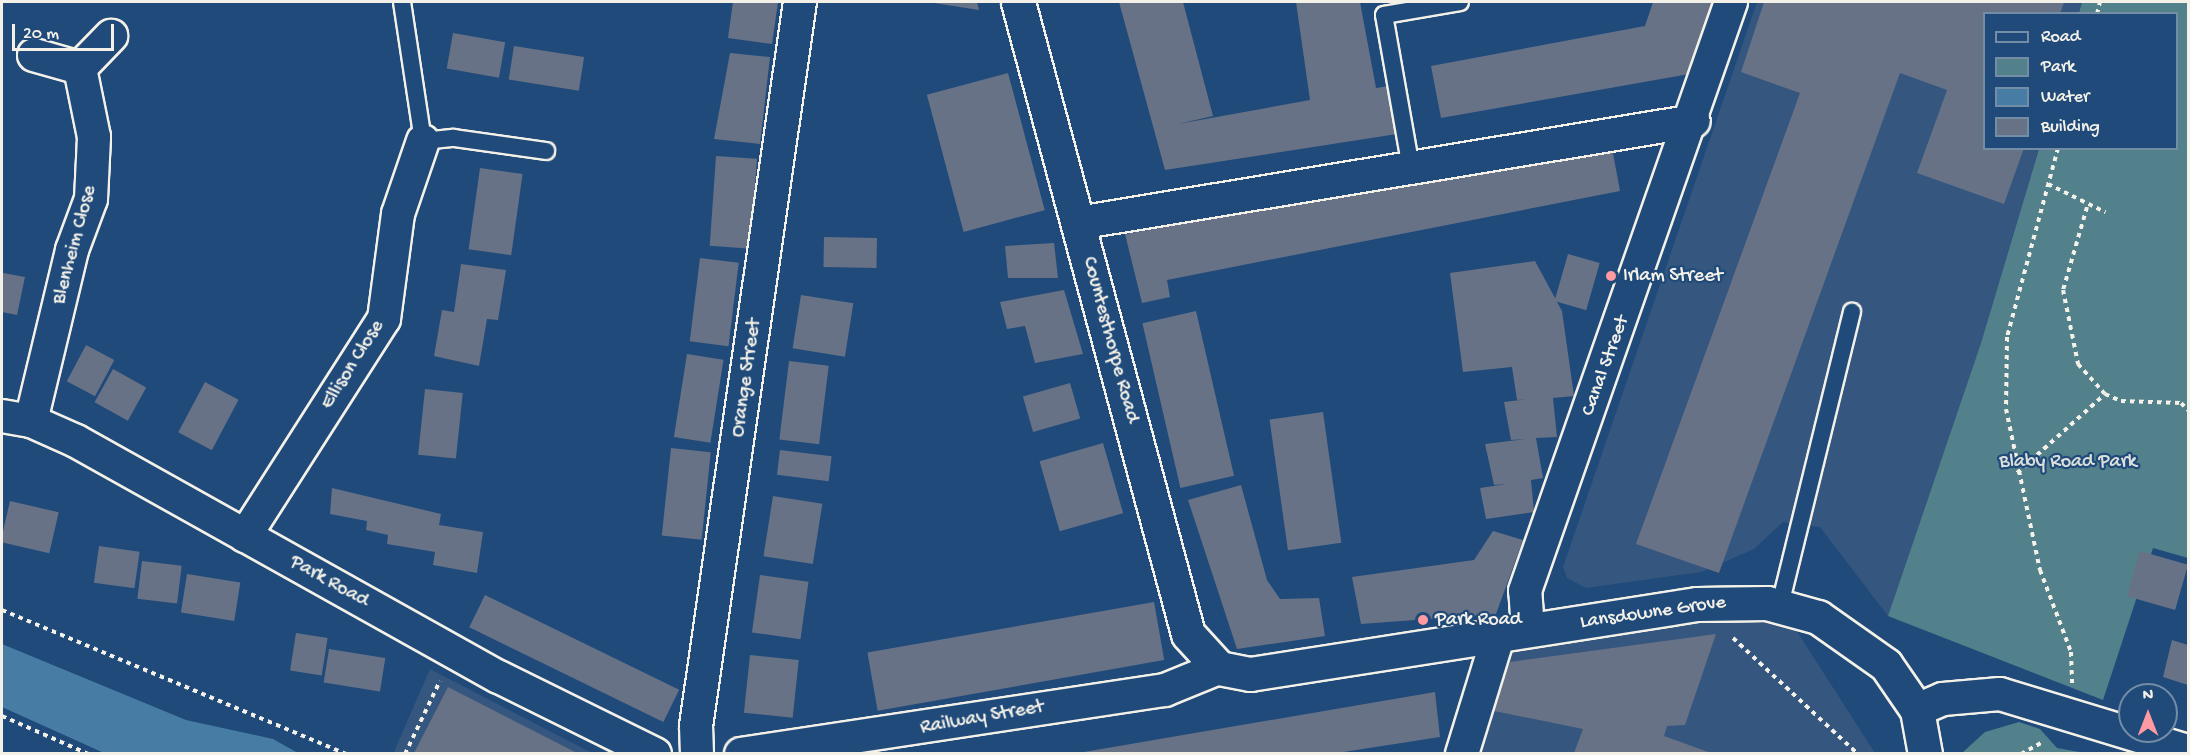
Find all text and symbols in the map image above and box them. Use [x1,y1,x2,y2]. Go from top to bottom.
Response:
scale bar [15,12,117,50]
legend [1983,12,2178,150]
text: 20 m [23,24,59,45]
text: Road [2041,27,2080,48]
text: Park [2041,57,2075,78]
text: Water [2041,87,2089,108]
text: Building [2041,117,2100,138]
street label: Blenheim Close [48,183,102,307]
street label: Countesthorpe Road [1076,254,1144,426]
place label: Irlam Street [1623,264,1723,288]
marker: Irlam Street [1604,269,1618,283]
street label: Canal Street [1577,313,1635,419]
street label: Ellison Close [316,316,390,414]
street label: Orange Street [727,317,767,439]
park label: Blaby Road Park [1999,450,2137,474]
street label: Park Road [285,551,373,613]
street label: Lansdowne Grove [1579,591,1727,635]
place label: Park Road [1435,608,1522,632]
marker: Park Road [1416,613,1430,627]
north arrow [2118,683,2178,743]
text: N [2143,687,2153,706]
street label: Railway Street [918,695,1046,741]

